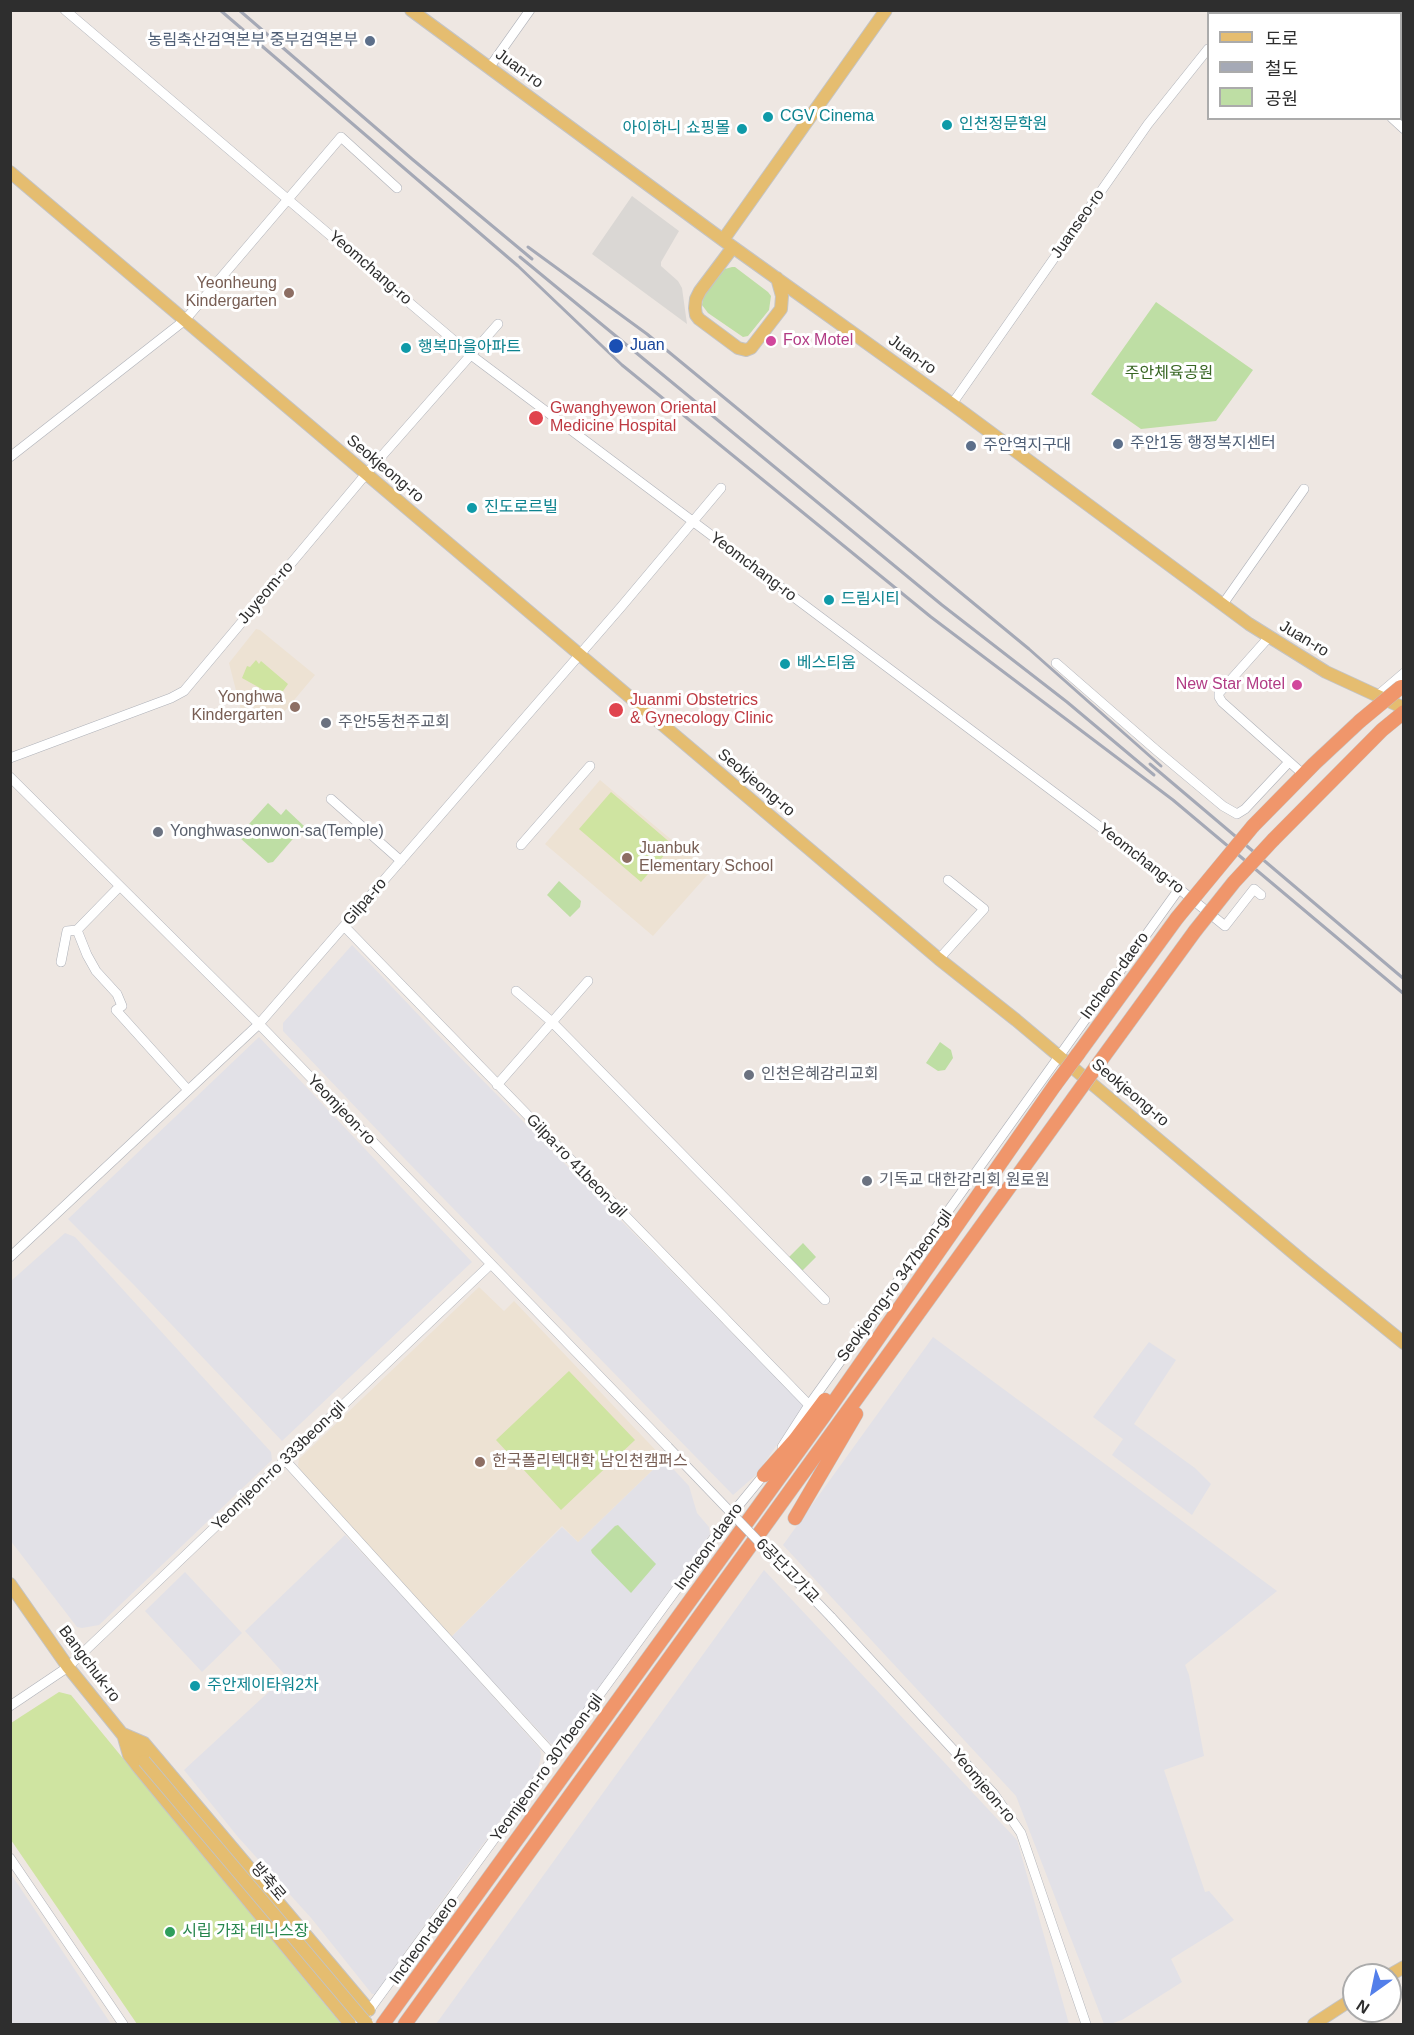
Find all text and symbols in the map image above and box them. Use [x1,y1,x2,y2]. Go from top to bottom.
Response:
legend [1207,12,1402,120]
text: 도로 [1265,29,1298,49]
place label: 농림축산검역본부 중부검역본부 [147,31,358,51]
marker: 농림축산검역본부 중부검역본부 [363,34,377,48]
street label: Juan-ro [491,45,547,93]
text: 철도 [1265,59,1298,79]
text: 공원 [1265,89,1298,109]
place label: CGV Cinema [780,107,874,127]
marker: CGV Cinema [761,110,775,124]
place label: 인천정문학원 [959,115,1047,135]
marker: 인천정문학원 [940,118,954,132]
place label: 아이하니 쇼핑몰 [623,119,730,139]
marker: 아이하니 쇼핑몰 [735,122,749,136]
street label: Juanseo-ro [1047,186,1109,262]
street label: Yeomchang-ro [325,227,415,309]
place label: Yeonheung Kindergarten [185,274,277,312]
marker: Yeonheung Kindergarten [282,286,296,300]
place label: Fox Motel [783,331,853,351]
street label: Juan-ro [884,331,940,379]
marker: Fox Motel [764,334,778,348]
place label: Juan [630,336,665,356]
marker: Juan [607,337,625,355]
place label: 행복마을아파트 [418,338,521,358]
marker: 행복마을아파트 [399,341,413,355]
park label: 주안체육공원 [1125,364,1213,384]
place label: Gwanghyewon Oriental Medicine Hospital [550,399,716,437]
marker: Gwanghyewon Oriental Medicine Hospital [527,409,545,427]
street label: Seokjeong-ro [342,431,428,507]
place label: 주안1동 행정복지센터 [1130,434,1276,454]
place label: 주안역지구대 [983,436,1071,456]
marker: 주안1동 행정복지센터 [1111,437,1125,451]
marker: 주안역지구대 [964,439,978,453]
place label: 진도로르빌 [484,498,558,518]
marker: 진도로르빌 [465,501,479,515]
street label: Yeomchang-ro [706,528,800,606]
street label: Juyeom-ro [234,558,298,628]
place label: 드림시티 [841,590,900,610]
marker: 드림시티 [822,593,836,607]
street label: Juan-ro [1276,617,1332,661]
place label: 베스티움 [797,654,856,674]
marker: 베스티움 [778,657,792,671]
place label: New Star Motel [1176,675,1285,695]
marker: New Star Motel [1290,678,1304,692]
place label: Yonghwa Kindergarten [191,688,283,726]
place label: Juanmi Obstetrics & Gynecology Clinic [630,691,773,729]
marker: Yonghwa Kindergarten [288,700,302,714]
marker: Juanmi Obstetrics & Gynecology Clinic [607,701,625,719]
place label: 주안5동천주교회 [338,713,450,733]
marker: 주안5동천주교회 [319,716,333,730]
street label: Seokjeong-ro [713,745,799,821]
street label: Yeomchang-ro [1094,820,1188,898]
place label: Yonghwaseonwon-sa(Temple) [170,822,384,842]
marker: Yonghwaseonwon-sa(Temple) [151,825,165,839]
place label: Juanbuk Elementary School [639,839,773,877]
marker: Juanbuk Elementary School [620,851,634,865]
street label: Gilpa-ro [339,874,391,930]
street label: Incheon-daero [1077,929,1153,1023]
street label: Seokjeong-ro [1087,1055,1173,1131]
place label: 인천은혜감리교회 [761,1065,879,1085]
marker: 인천은혜감리교회 [742,1068,756,1082]
street label: Yeomjeon-ro [303,1071,379,1149]
street label: Gilpa-ro 41beon-gil [522,1110,630,1222]
place label: 기독교 대한감리회 원로원 [879,1171,1050,1191]
marker: 기독교 대한감리회 원로원 [860,1174,874,1188]
street label: Seokjeong-ro 347beon-gil [833,1206,957,1366]
street label: Yeomjeon-ro 333beon-gil [208,1397,350,1535]
place label: 한국폴리텍대학 남인천캠퍼스 [492,1452,688,1472]
marker: 한국폴리텍대학 남인천캠퍼스 [473,1455,487,1469]
street label: Incheon-daero [671,1500,747,1594]
street label: 6공단고가교 [751,1535,823,1607]
street label: Bangchuk-ro [54,1622,124,1706]
place label: 주안제이타워2차 [207,1676,319,1696]
marker: 주안제이타워2차 [188,1679,202,1693]
street label: Yeomjeon-ro 307beon-gil [487,1690,607,1846]
street label: Yeomjeon-ro [947,1745,1019,1827]
street label: 방축로 [246,1859,290,1905]
street label: Incheon-daero [386,1894,462,1988]
place label: 시립 가좌 테니스장 [182,1922,309,1942]
marker: 시립 가좌 테니스장 [163,1925,177,1939]
north arrow [1342,1963,1402,2023]
text: N [1354,1997,1372,2017]

